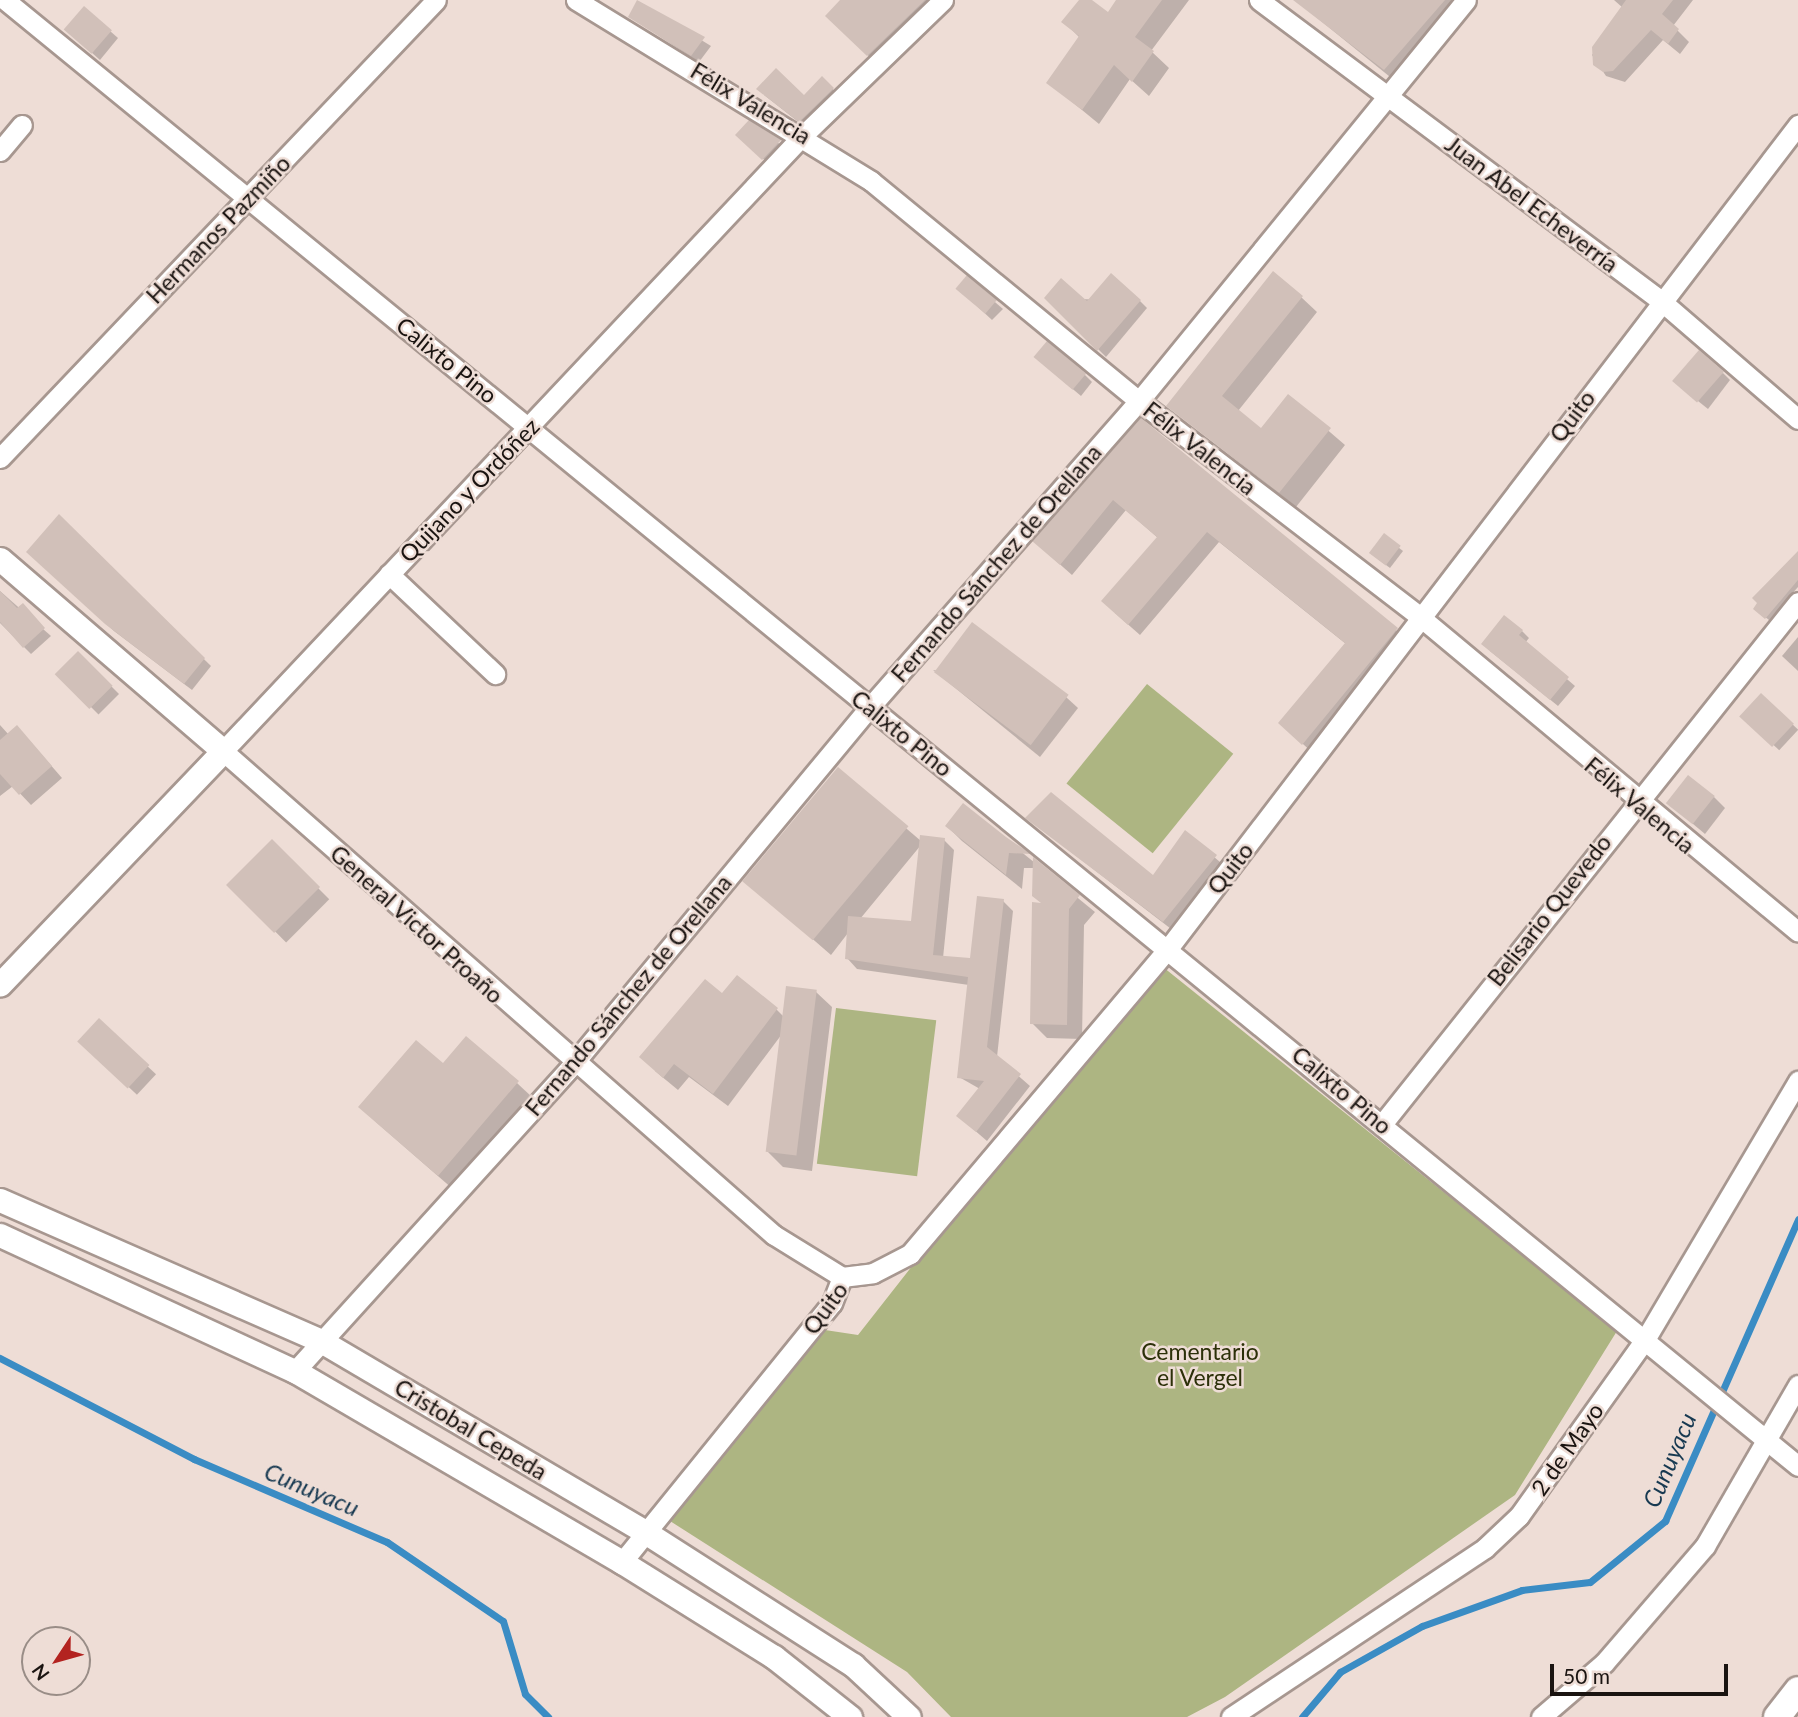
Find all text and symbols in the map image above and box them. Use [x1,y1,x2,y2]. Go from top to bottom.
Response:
street label: Félix Valencia [686,56,816,150]
street label: Juan Abel Echeverría [1440,130,1624,278]
street label: Hermanos Pazmiño [140,149,296,309]
street label: Calixto Pino [391,311,503,409]
street label: Quito [1544,385,1600,447]
street label: Félix Valencia [1138,395,1262,501]
street label: Quijano y Ordóñez [393,412,545,568]
street label: Fernando Sánchez de Orellana [885,438,1107,688]
street label: Calixto Pino [846,684,958,782]
street label: Félix Valencia [1579,751,1701,859]
street label: Belisario Quevedo [1481,829,1617,991]
street label: Quito [1201,837,1259,899]
street label: General Victor Proaño [324,839,510,1009]
street label: Fernando Sánchez de Orellana [519,869,737,1121]
street label: Calixto Pino [1287,1040,1397,1140]
street label: Quito [797,1277,853,1339]
park label: Cementario el Vergel [1141,1337,1259,1391]
street label: Cristobal Cepeda [390,1373,552,1485]
street label: 2 de Mayo [1525,1397,1609,1501]
water label: Cunuyacu [1636,1408,1702,1512]
water label: Cunuyacu [260,1456,364,1522]
north arrow [21,1626,91,1696]
scale bar [1553,1650,1731,1694]
text: N [27,1660,54,1685]
text: 50 m [1563,1663,1610,1688]

